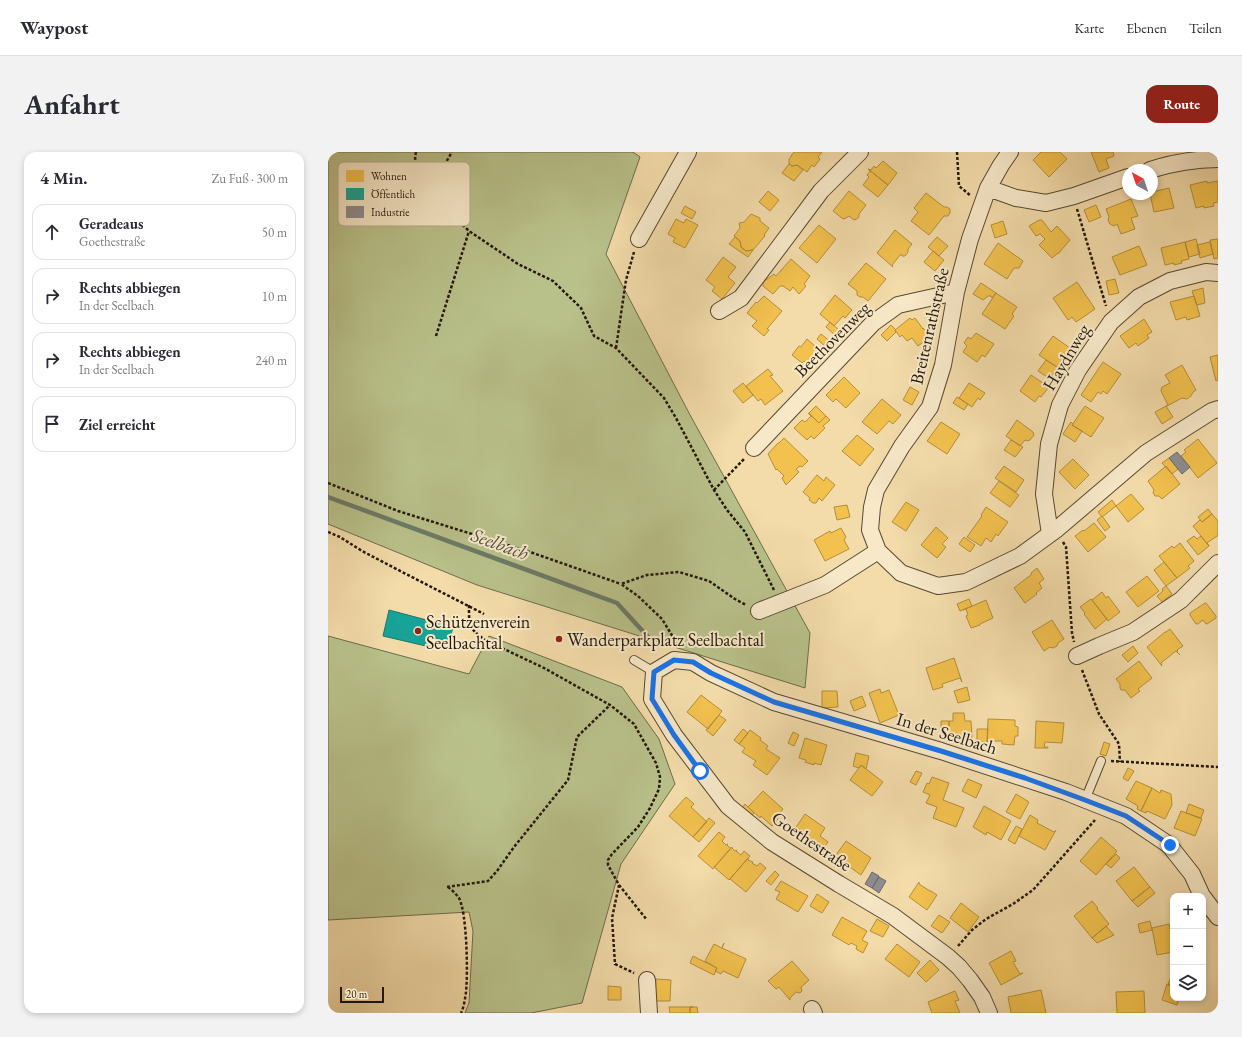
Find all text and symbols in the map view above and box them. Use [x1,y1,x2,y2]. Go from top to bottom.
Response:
text: Waypost [20,15,88,40]
text: Karte [1075,19,1104,37]
text: Ebenen [1126,19,1167,37]
text: Teilen [1189,19,1222,37]
button: Route [1146,85,1218,123]
text: Anfahrt [24,86,120,122]
legend [338,162,470,226]
north arrow [1122,164,1158,200]
text: 4 Min. [40,167,87,189]
text: Wohnen [371,169,407,183]
text: Zu Fuß · 300 m [211,170,288,187]
text: Öffentlich [371,187,415,201]
text: Industrie [371,205,410,219]
text: Geradeaus [79,214,143,233]
icon: ahead [41,221,63,243]
text: 50 m [262,224,287,241]
text: Goethestraße [79,233,145,250]
street label: Breitenrathstraße [904,265,954,387]
text: Rechts abbiegen [79,278,181,297]
icon: right [41,285,63,307]
text: 10 m [262,288,287,305]
street label: Beethovenweg [789,296,875,382]
text: In der Seelbach [79,297,154,314]
street label: Haydnweg [1037,319,1095,395]
text: Rechts abbiegen [79,342,181,361]
icon: right [41,349,63,371]
text: 240 m [256,352,287,369]
text: In der Seelbach [79,361,154,378]
icon: arrive [41,413,63,435]
text: Ziel erreicht [79,415,155,434]
water label: Seelbach [467,522,532,566]
place label: Schützenverein Seelbachtal [426,610,531,654]
marker: Schützenverein Seelbachtal [413,626,423,636]
place label: Wanderparkplatz Seelbachtal [567,628,764,651]
marker: Wanderparkplatz Seelbachtal [554,634,564,644]
street label: In der Seelbach [894,707,1000,759]
route start [691,762,709,780]
street label: Goethestraße [768,806,856,876]
route end [1161,836,1179,854]
map controls [1170,893,1206,1001]
button: + [1170,893,1206,929]
button: − [1170,929,1206,965]
button: layers [1170,965,1206,1001]
scale bar [340,985,384,1004]
text: 20 m [346,987,367,1001]

